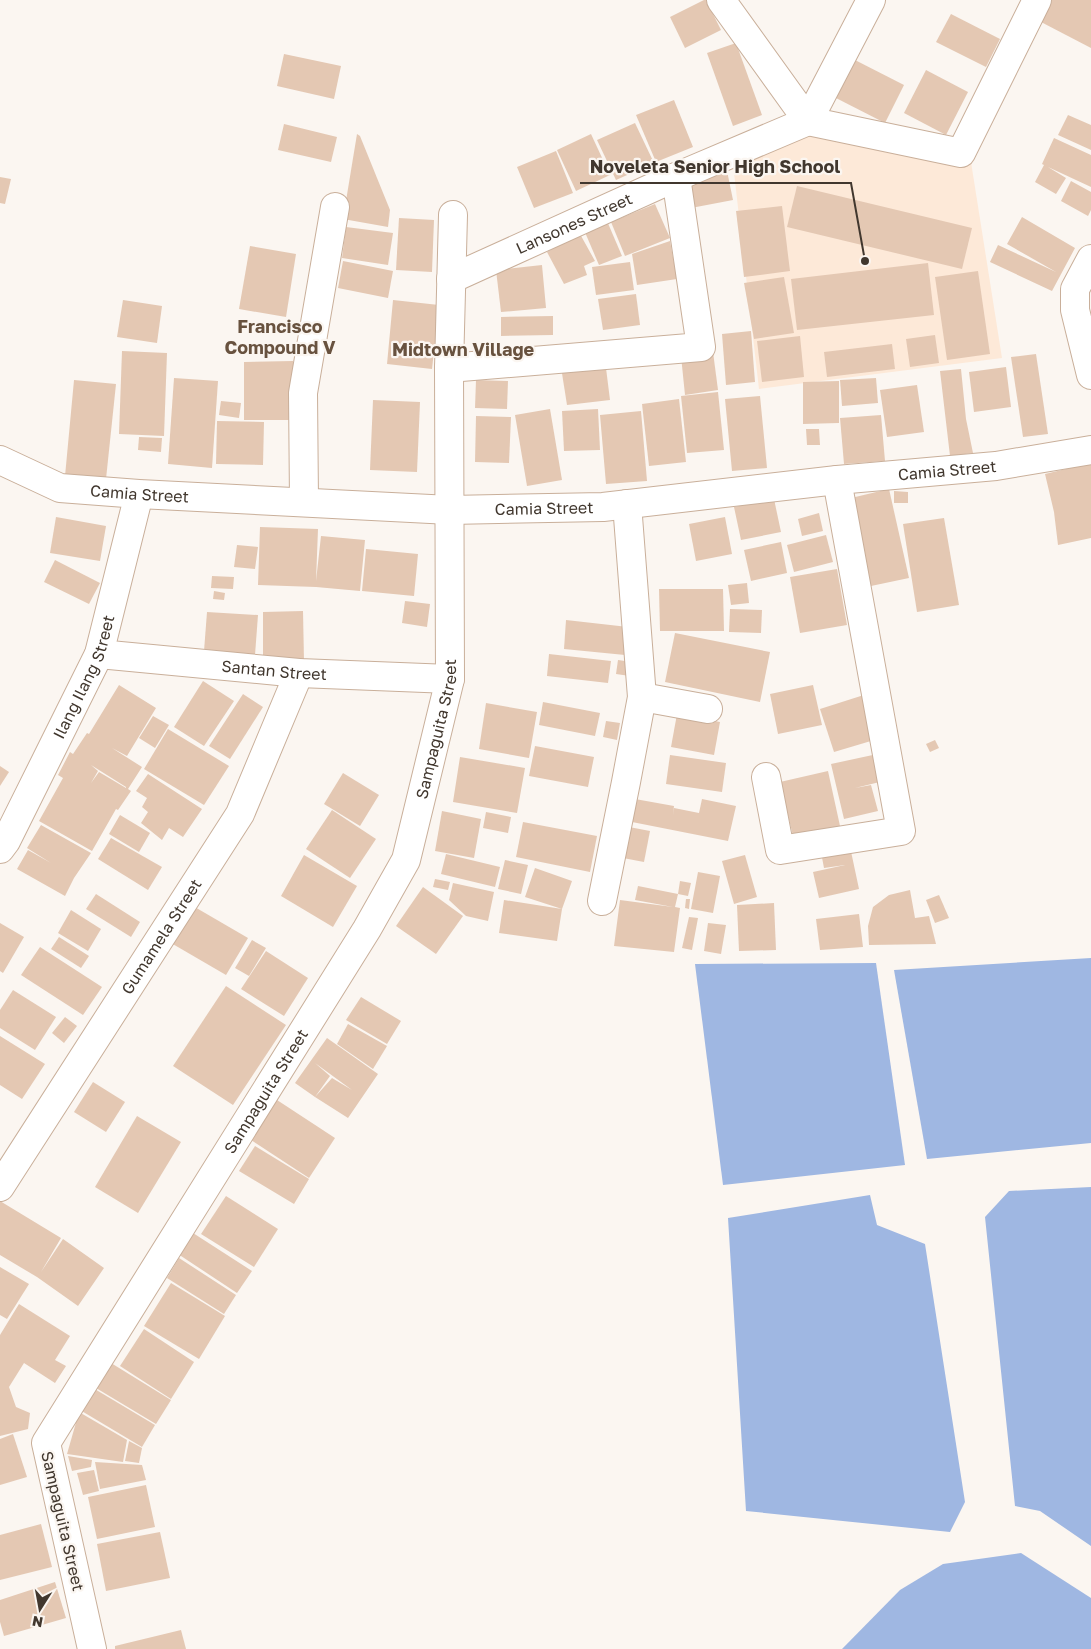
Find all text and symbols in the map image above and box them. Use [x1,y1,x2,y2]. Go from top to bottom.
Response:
callout: Noveleta Senior High School [580,150,851,183]
text: Noveleta Senior High School [590,155,840,177]
street label: Lansones Street [513,188,635,258]
district label: Francisco Compound V [224,315,336,358]
district label: Midtown Village [392,338,534,360]
street label: Camia Street [897,456,997,485]
street label: Camia Street [90,480,189,507]
street label: Camia Street [495,497,594,519]
street label: Ilang Ilang Street [48,613,118,742]
street label: Santan Street [221,656,327,684]
street label: Sampaguita Street [411,659,461,801]
street label: Gumamela Street [117,875,206,998]
street label: Sampaguita Street [219,1025,312,1157]
street label: Sampaguita Street [37,1449,89,1593]
north arrow [15,1584,65,1634]
text: N [31,1613,44,1632]

